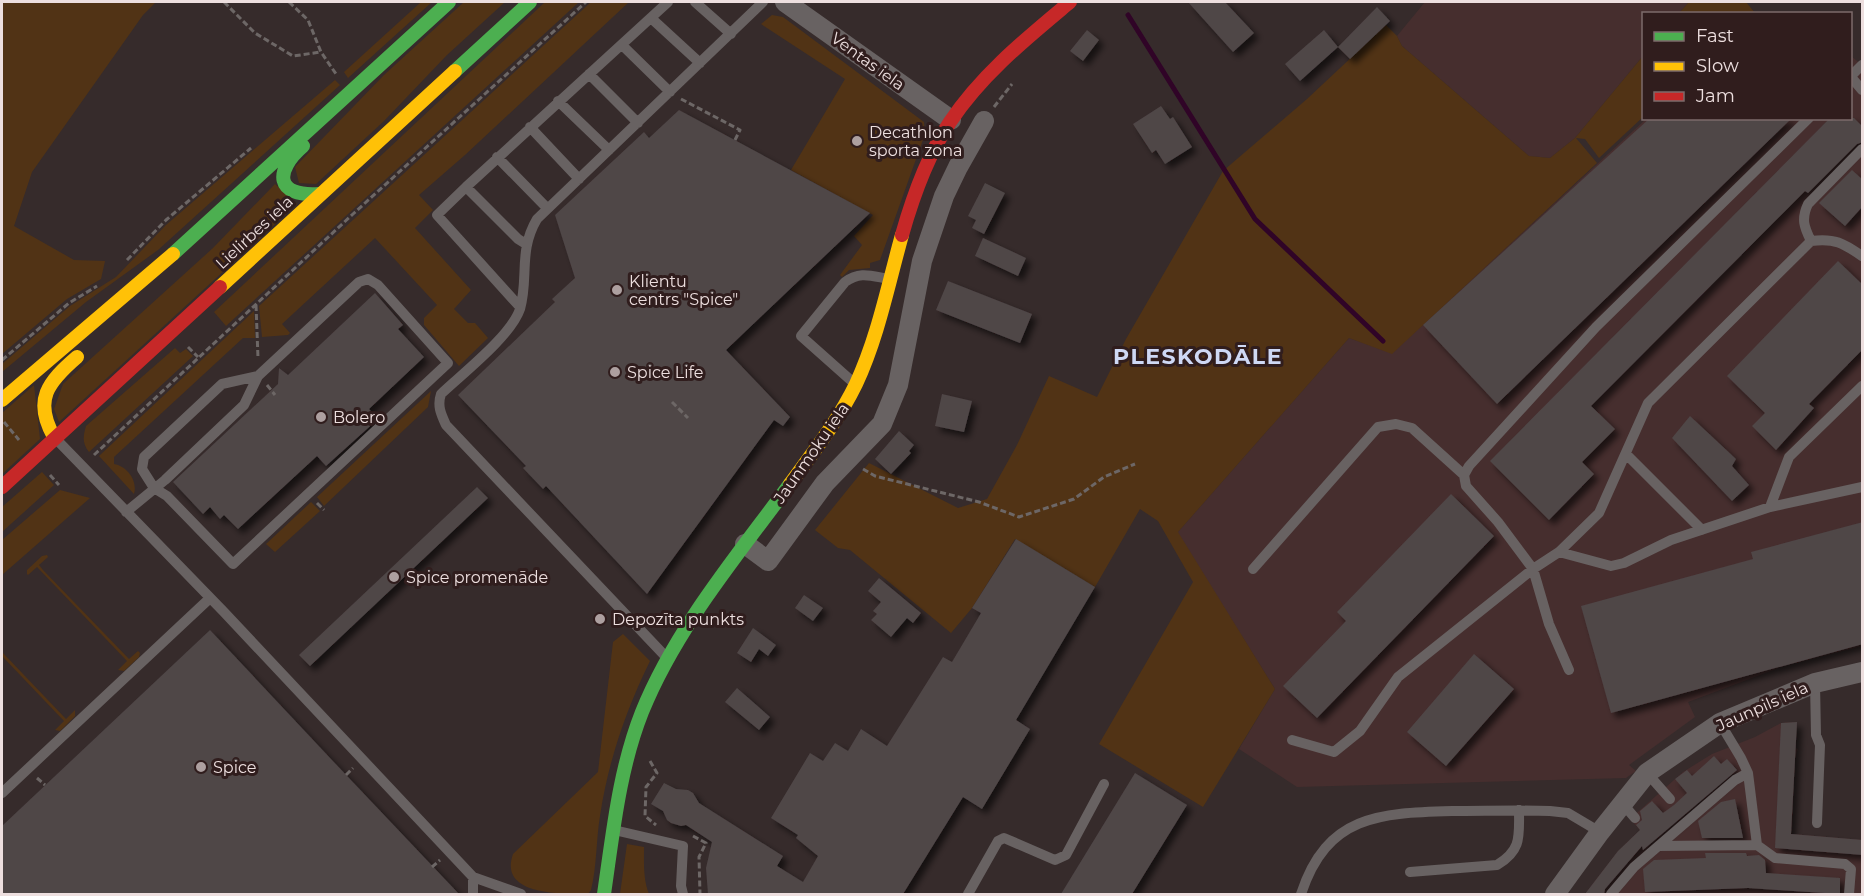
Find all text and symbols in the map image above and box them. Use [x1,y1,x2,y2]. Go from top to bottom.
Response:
legend [1642,12,1852,120]
text: Fast [1696,25,1734,47]
street label: Ventas iela [827,28,908,94]
text: Slow [1696,55,1739,77]
text: Jam [1695,85,1735,107]
place label: Decathlon sporta zona [869,123,962,160]
marker: Decathlon sporta zona [850,134,864,148]
street label: Lielirbes iela [212,192,297,273]
place label: Klientu centrs "Spice" [629,272,738,309]
marker: Klientu centrs "Spice" [610,283,624,297]
district label: PLESKODĀLE [1113,343,1283,370]
place label: Spice Life [627,363,703,382]
marker: Spice Life [608,365,622,379]
street label: Jaunmoku iela [769,399,853,508]
place label: Bolero [333,408,385,427]
marker: Bolero [314,410,328,424]
place label: Spice promenāde [406,568,548,587]
marker: Spice promenāde [387,570,401,584]
place label: Depozīta punkts [612,610,744,629]
marker: Depozīta punkts [593,612,607,626]
street label: Jaunpils iela [1713,678,1811,736]
place label: Spice [213,758,257,777]
marker: Spice [194,760,208,774]

